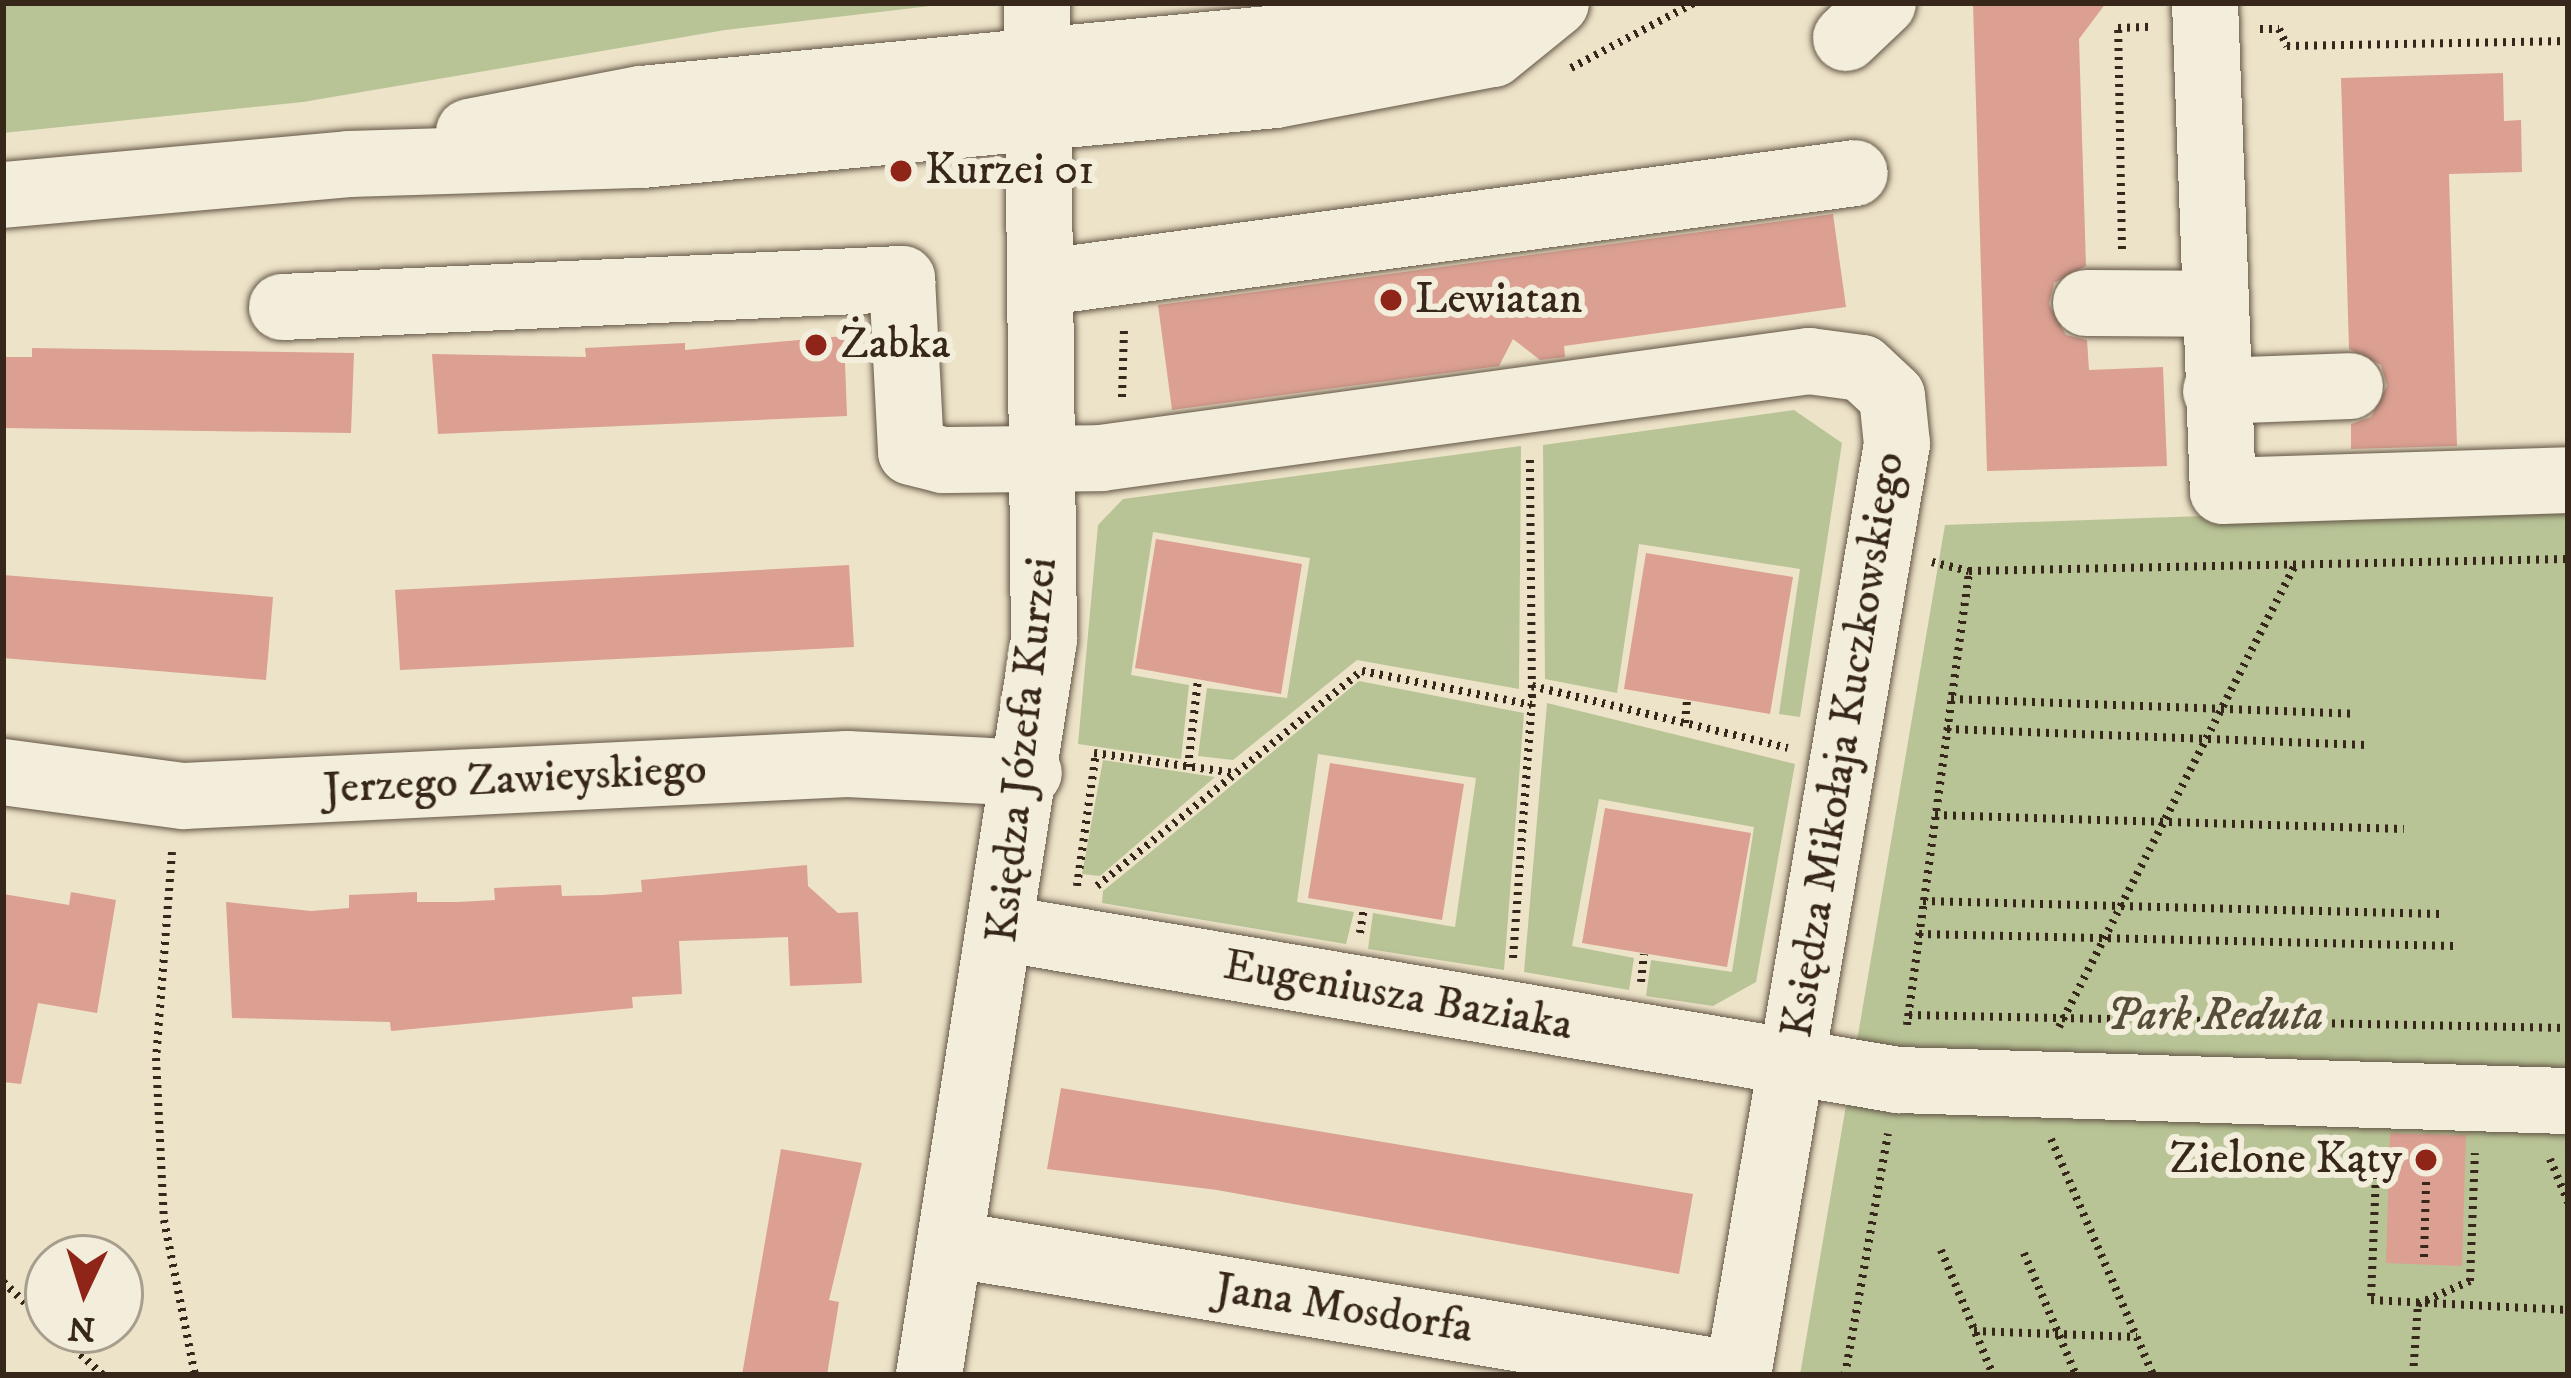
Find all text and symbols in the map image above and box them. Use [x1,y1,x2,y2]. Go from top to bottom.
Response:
place label: Kurzei 01 [925,144,1095,198]
marker: Kurzei 01 [888,158,914,184]
place label: Lewiatan [1415,273,1583,327]
marker: Lewiatan [1378,287,1404,313]
place label: Żabka [840,318,950,372]
marker: Żabka [803,332,829,358]
street label: Księdza Mikołaja Kuczkowskiego [1771,449,1917,1041]
street label: Księdza Józefa Kurzei [976,555,1070,945]
street label: Jerzego Zawieyskiego [322,743,708,817]
street label: Eugeniusza Baziaka [1219,939,1577,1053]
park label: Park Reduta [2106,990,2324,1044]
place label: Zielone Kąty [2169,1133,2402,1187]
marker: Zielone Kąty [2413,1147,2439,1173]
north arrow [24,1234,144,1354]
street label: Jana Mosdorfa [1211,1262,1477,1356]
text: N [67,1306,97,1349]

